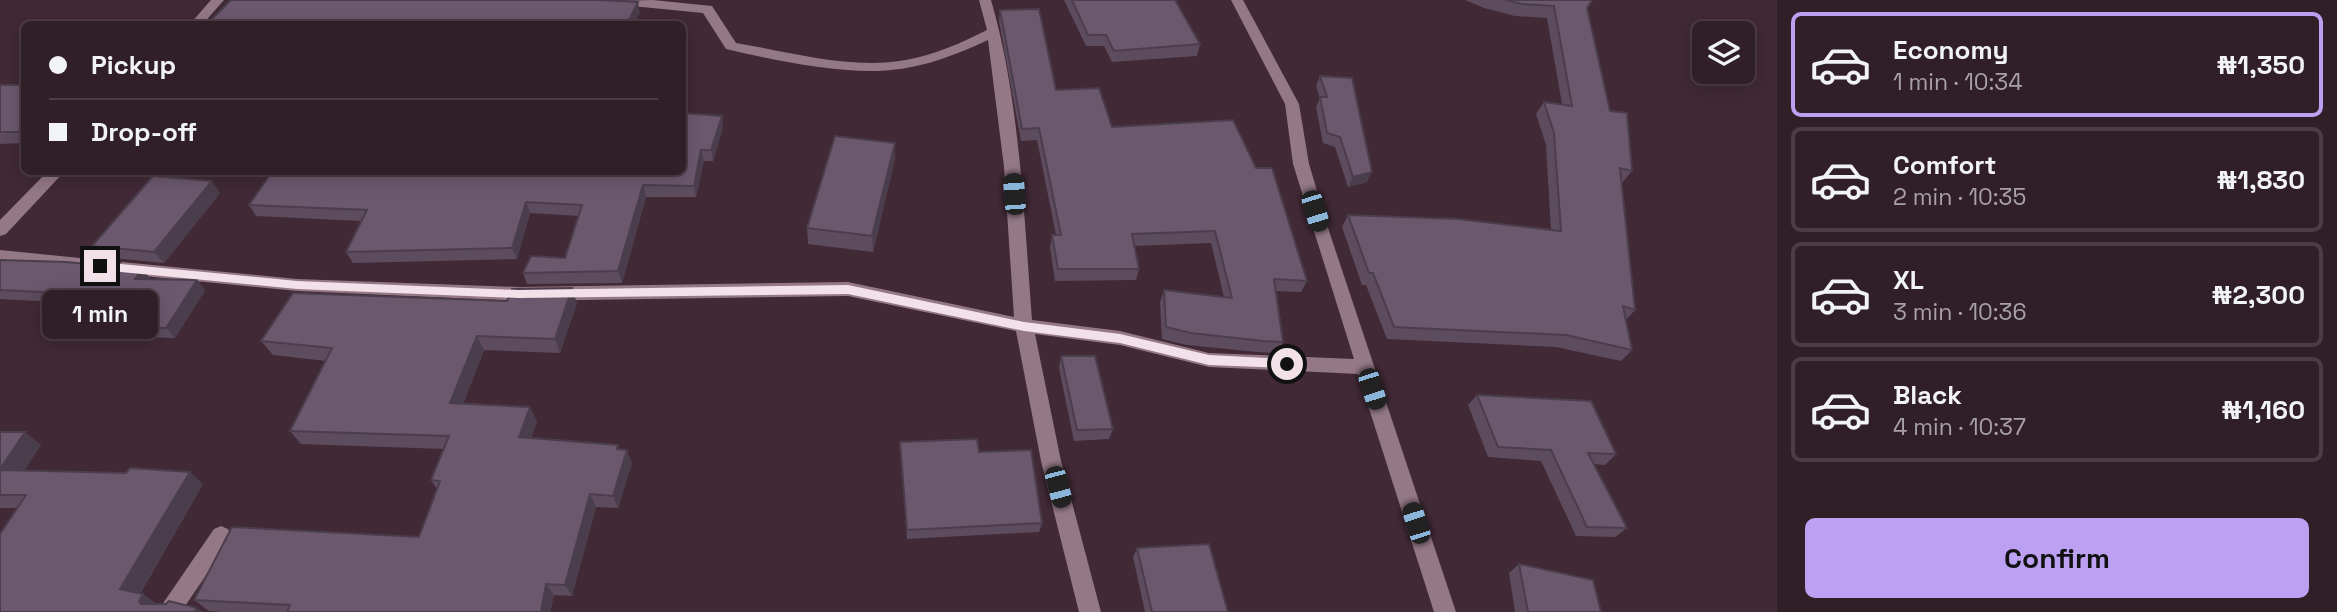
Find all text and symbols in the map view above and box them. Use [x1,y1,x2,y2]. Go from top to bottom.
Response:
map controls [1692,21,1755,84]
button: layers [1692,21,1755,84]
icon: car [1809,33,1872,96]
text: Economy [1893,33,2009,67]
text: Pickup [91,48,176,82]
text: ₦1,350 [2216,48,2305,82]
text: 1 min · 10:34 [1893,67,2023,97]
text: Drop-off [91,115,197,149]
icon: car [1809,148,1872,211]
text: Comfort [1893,148,1996,182]
text: ₦1,830 [2216,163,2305,197]
car [1003,172,1026,216]
text: 2 min · 10:35 [1893,182,2026,212]
car [1299,188,1332,234]
route end [84,250,116,282]
icon: car [1809,263,1872,326]
text: XL [1893,263,1924,297]
text: ₦2,300 [2211,278,2305,312]
callout: 1 min [42,290,158,340]
text: 3 min · 10:36 [1893,297,2027,327]
text: 1 min [72,299,128,329]
route start [1271,348,1303,380]
car [1356,366,1389,412]
icon: car [1809,378,1872,441]
text: Black [1893,378,1962,412]
text: ₦1,160 [2221,393,2305,427]
text: 4 min · 10:37 [1893,412,2026,442]
car [1043,464,1074,510]
car [1400,500,1433,546]
button: Confirm [1805,518,2309,598]

